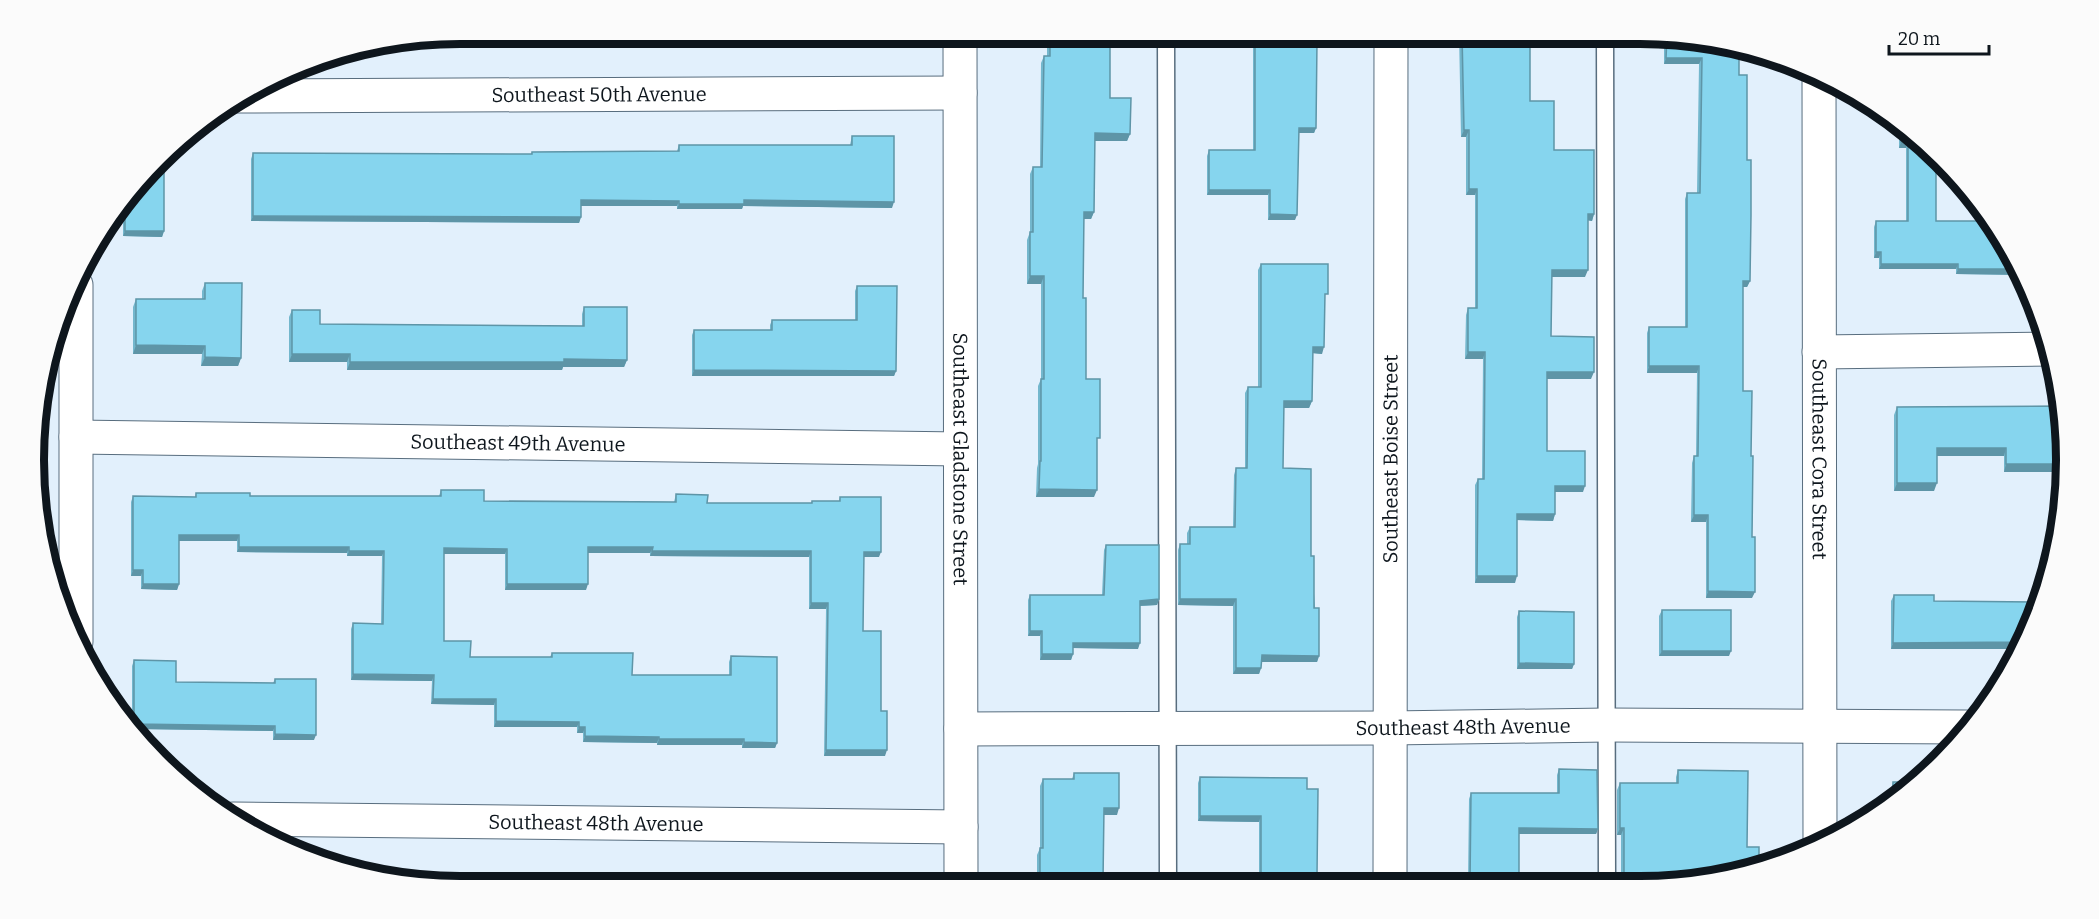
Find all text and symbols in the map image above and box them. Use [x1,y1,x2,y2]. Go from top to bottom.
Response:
scale bar [1889,18,1990,56]
text: 20 m [1898,28,1940,50]
street label: Southeast 50th Avenue [491,82,707,107]
street label: Southeast Gladstone Street [948,333,973,585]
street label: Southeast Boise Street [1378,354,1403,564]
street label: Southeast Cora Street [1807,358,1832,560]
street label: Southeast 49th Avenue [410,430,626,456]
street label: Southeast 48th Avenue [1355,714,1571,740]
street label: Southeast 48th Avenue [488,810,704,836]

